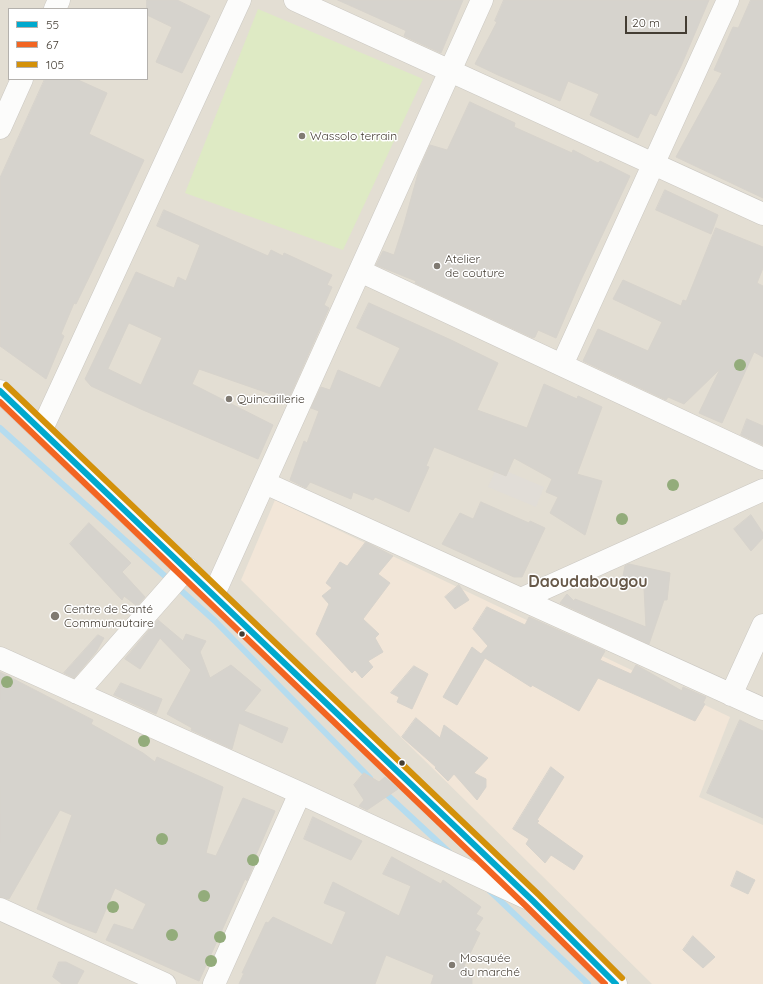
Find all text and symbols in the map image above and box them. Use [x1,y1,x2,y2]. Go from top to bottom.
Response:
legend [8,8,148,80]
scale bar [627,8,689,34]
text: 20 m [632,15,660,30]
text: 55 [46,17,59,32]
text: 67 [46,37,59,52]
text: 105 [46,57,64,72]
place label: Wassolo terrain [310,129,397,143]
marker: Wassolo terrain [297,131,307,141]
place label: Atelier de couture [445,252,505,280]
marker: Atelier de couture [432,261,442,271]
place label: Quincaillerie [237,392,305,406]
marker: Quincaillerie [224,394,234,404]
district label: Daoudabougou [528,572,648,592]
place label: Centre de Santé Communautaire [64,602,154,630]
marker: Centre de Santé Communautaire [49,610,61,622]
unlabelled marker [237,629,247,639]
unlabelled marker [397,758,407,768]
place label: Mosquée du marché [460,951,520,979]
marker: Mosquée du marché [447,960,457,970]

